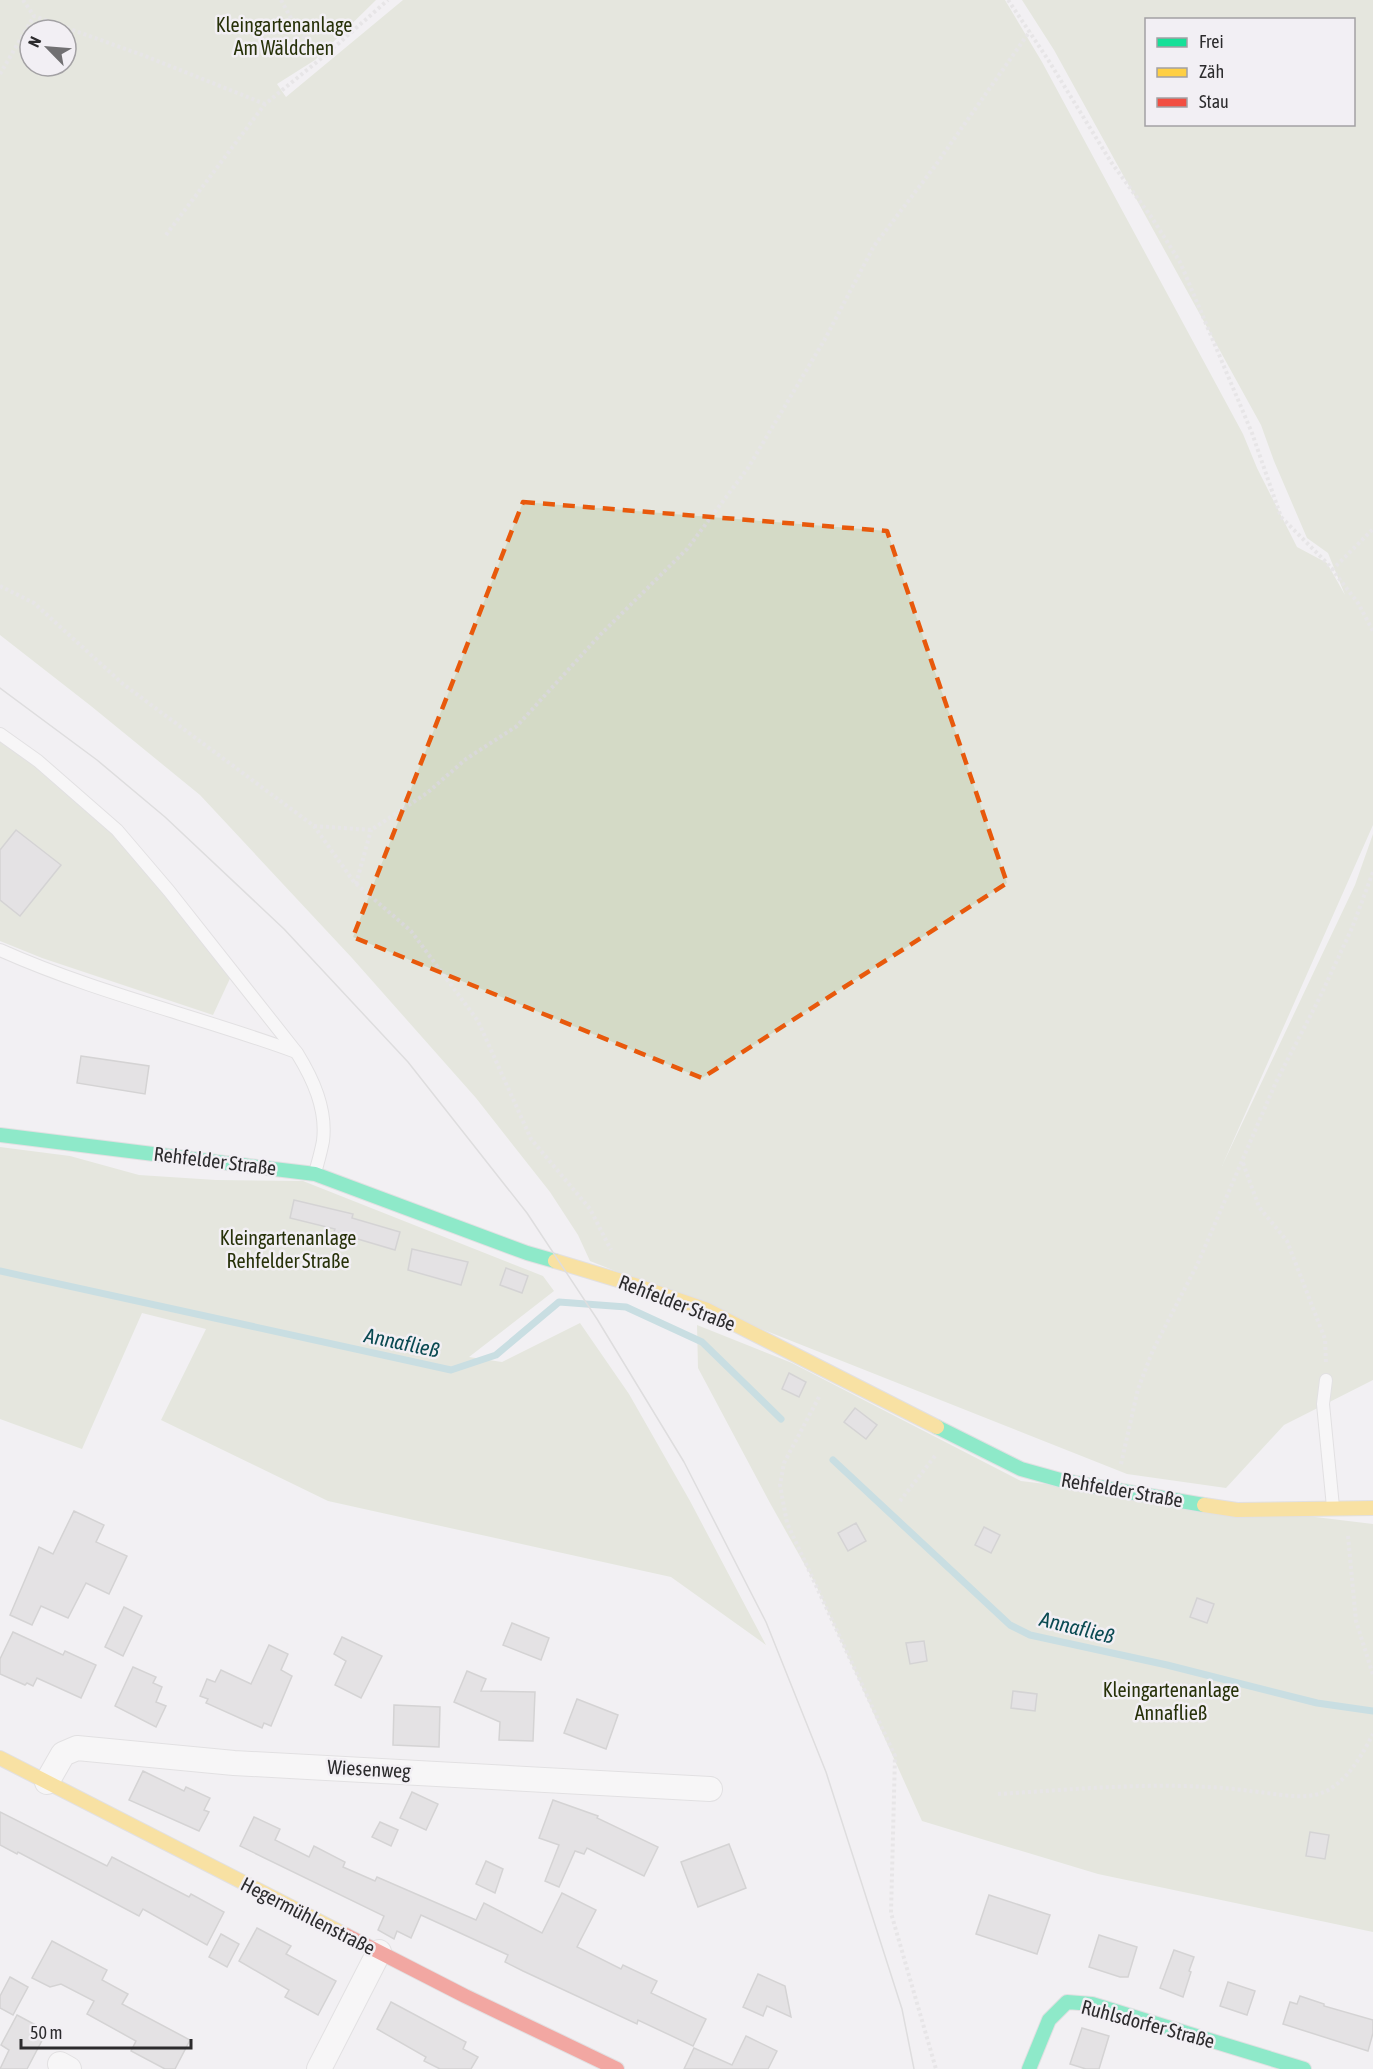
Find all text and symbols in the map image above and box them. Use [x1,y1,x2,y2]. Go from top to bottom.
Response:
park label: Kleingartenanlage Am Wäldchen [216,13,352,59]
north arrow [18,18,78,78]
legend [1145,18,1355,126]
text: Frei [1199,31,1224,52]
text: N [24,34,45,50]
text: Zäh [1199,61,1224,82]
text: Stau [1199,91,1229,112]
street label: Rehfelder Straße [153,1142,278,1179]
park label: Kleingartenanlage Rehfelder Straße [220,1226,356,1272]
street label: Rehfelder Straße [616,1270,739,1335]
water label: Annafließ [362,1322,442,1362]
street label: Rehfelder Straße [1059,1467,1185,1512]
water label: Annafließ [1036,1606,1117,1648]
park label: Kleingartenanlage Annafließ [1103,1678,1239,1724]
street label: Wiesenweg [327,1755,412,1782]
street label: Hegermühlenstraße [237,1872,379,1959]
street label: Ruhlsdorfer Straße [1079,1995,1217,2052]
scale bar [21,2012,190,2050]
text: 50 m [30,2022,62,2043]

